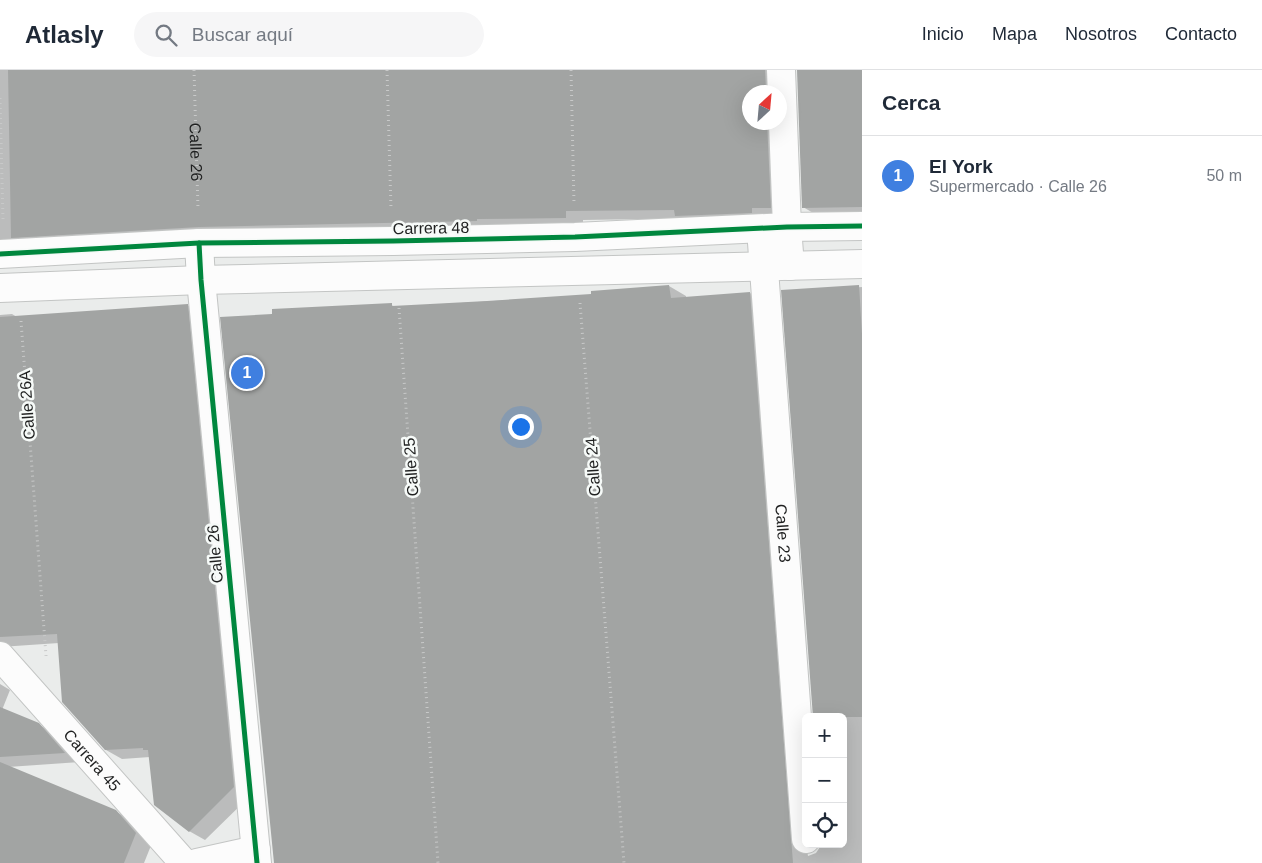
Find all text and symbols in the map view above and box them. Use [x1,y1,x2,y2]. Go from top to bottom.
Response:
search box [134,12,484,57]
text: Atlasly [25,21,104,48]
icon: search [152,21,180,49]
text: Buscar aquí [192,24,293,45]
text: Inicio [922,24,964,44]
text: Mapa [992,24,1037,44]
text: Nosotros [1065,24,1137,44]
text: Contacto [1165,24,1237,44]
north arrow [742,85,787,130]
text: Cerca [882,91,940,114]
street label: Calle 26 [187,122,206,182]
text: El York [929,156,993,177]
text: 1 [894,167,902,184]
text: 50 m [1206,167,1242,184]
text: Supermercado · Calle 26 [929,178,1107,195]
street label: Carrera 48 [393,219,469,237]
pin: 1 [231,354,263,392]
street label: Calle 26A [16,369,38,440]
your location [508,414,534,440]
street label: Calle 25 [400,437,422,497]
street label: Calle 24 [582,437,604,497]
street label: Calle 23 [773,503,794,563]
street label: Calle 26 [204,524,226,584]
map controls [802,713,847,848]
button: + [802,713,847,758]
street label: Carrera 45 [61,726,124,794]
button: − [802,758,847,803]
button: locate [802,803,847,848]

